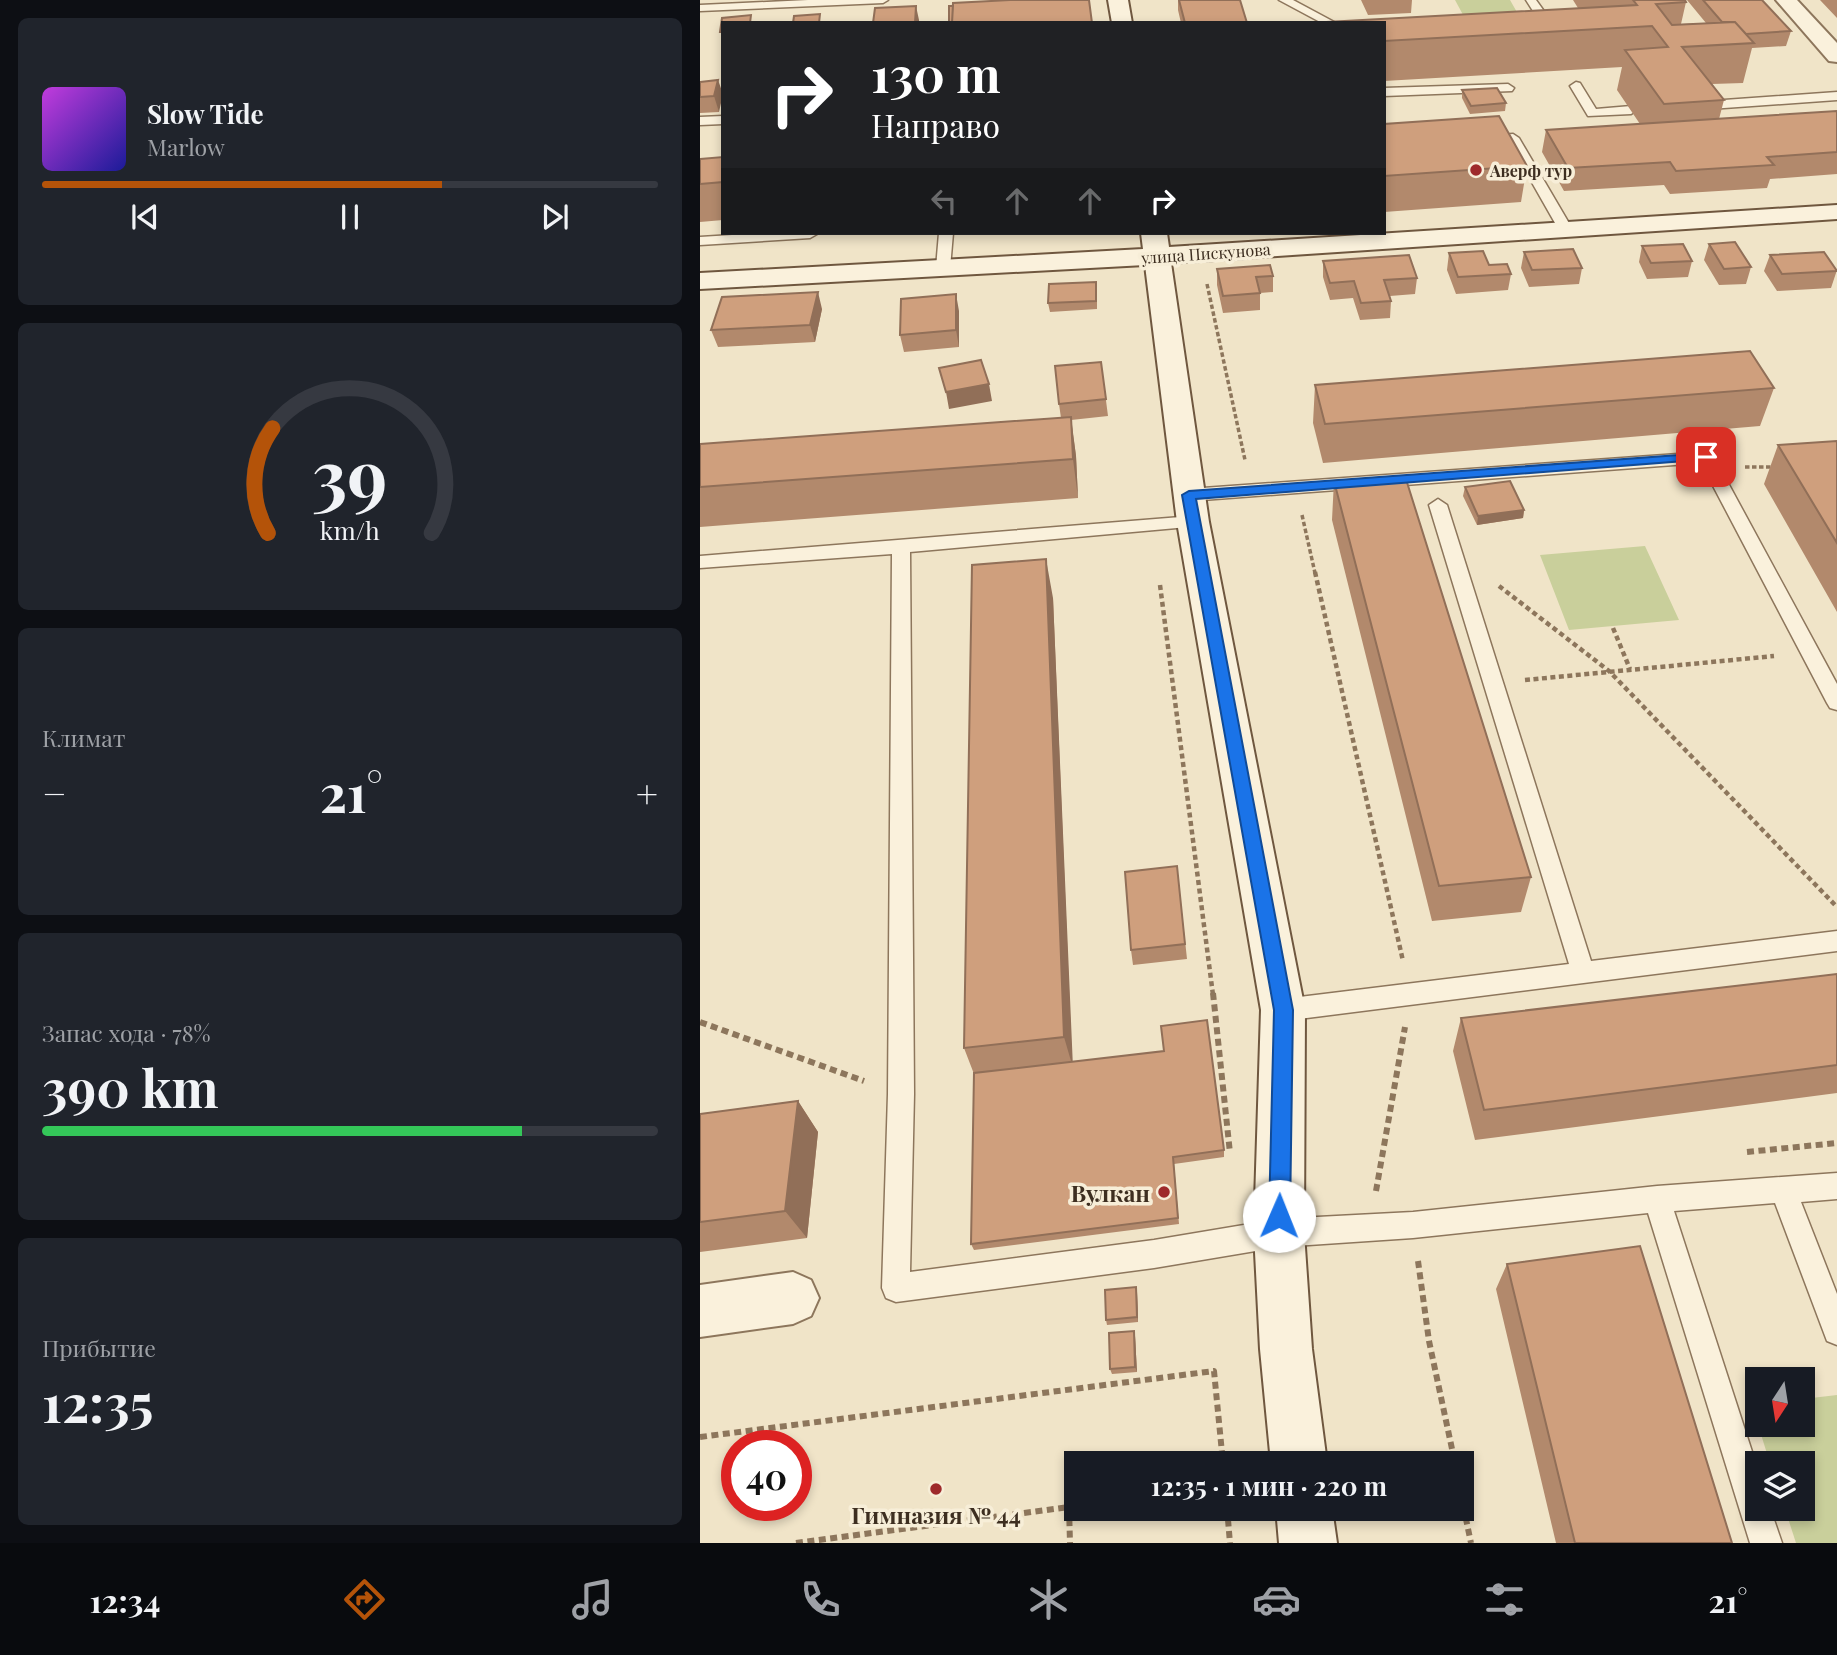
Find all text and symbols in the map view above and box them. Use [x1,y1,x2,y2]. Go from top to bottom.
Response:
text: 130 m [871,40,1001,105]
icon: right [756,49,847,140]
text: Slow Tide [147,96,264,131]
text: Направо [871,103,1000,146]
text: Marlow [147,131,225,162]
place label: Аверф тур [1489,160,1572,181]
marker: Аверф тур [1468,162,1484,178]
icon: left [925,182,963,220]
icon: ahead [998,182,1036,220]
icon: ahead [1071,182,1109,220]
icon: right [1144,182,1182,220]
icon: previous [126,198,164,236]
icon: pause [331,198,369,236]
icon: next [536,198,574,236]
street label: улица Пискунова [1140,238,1271,268]
text: 39 [312,424,388,521]
pin [1676,427,1736,487]
icon: arrive [1687,438,1725,476]
text: km/h [320,512,380,545]
text: Климат [42,722,125,753]
text: 21° [320,757,383,826]
text: − [42,767,67,818]
text: + [636,767,658,818]
text: Запас хода · 78% [42,1017,211,1048]
text: 390 km [42,1052,219,1121]
place label: Вулкан [1071,1177,1150,1208]
position arrow [1242,1179,1316,1253]
marker: Вулкан [1156,1184,1172,1200]
text: Прибытие [42,1332,156,1363]
text: 12:35 [42,1367,153,1436]
north arrow [1745,1367,1815,1437]
map controls [1745,1367,1815,1521]
speed limit sign: 40 [721,1430,812,1521]
button: layers [1745,1451,1815,1521]
text: 12:35 · 1 мин · 220 m [1151,1468,1387,1503]
marker: Гимназия № 44 [928,1481,944,1497]
place label: Гимназия № 44 [851,1499,1021,1530]
icon: directions [340,1575,389,1624]
icon: music [568,1575,617,1624]
icon: phone [796,1575,845,1624]
icon: climate [1024,1575,1073,1624]
icon: car [1252,1575,1301,1624]
icon: filters [1480,1575,1529,1624]
text: 12:34 [90,1578,160,1621]
text: 21° [1709,1578,1747,1621]

